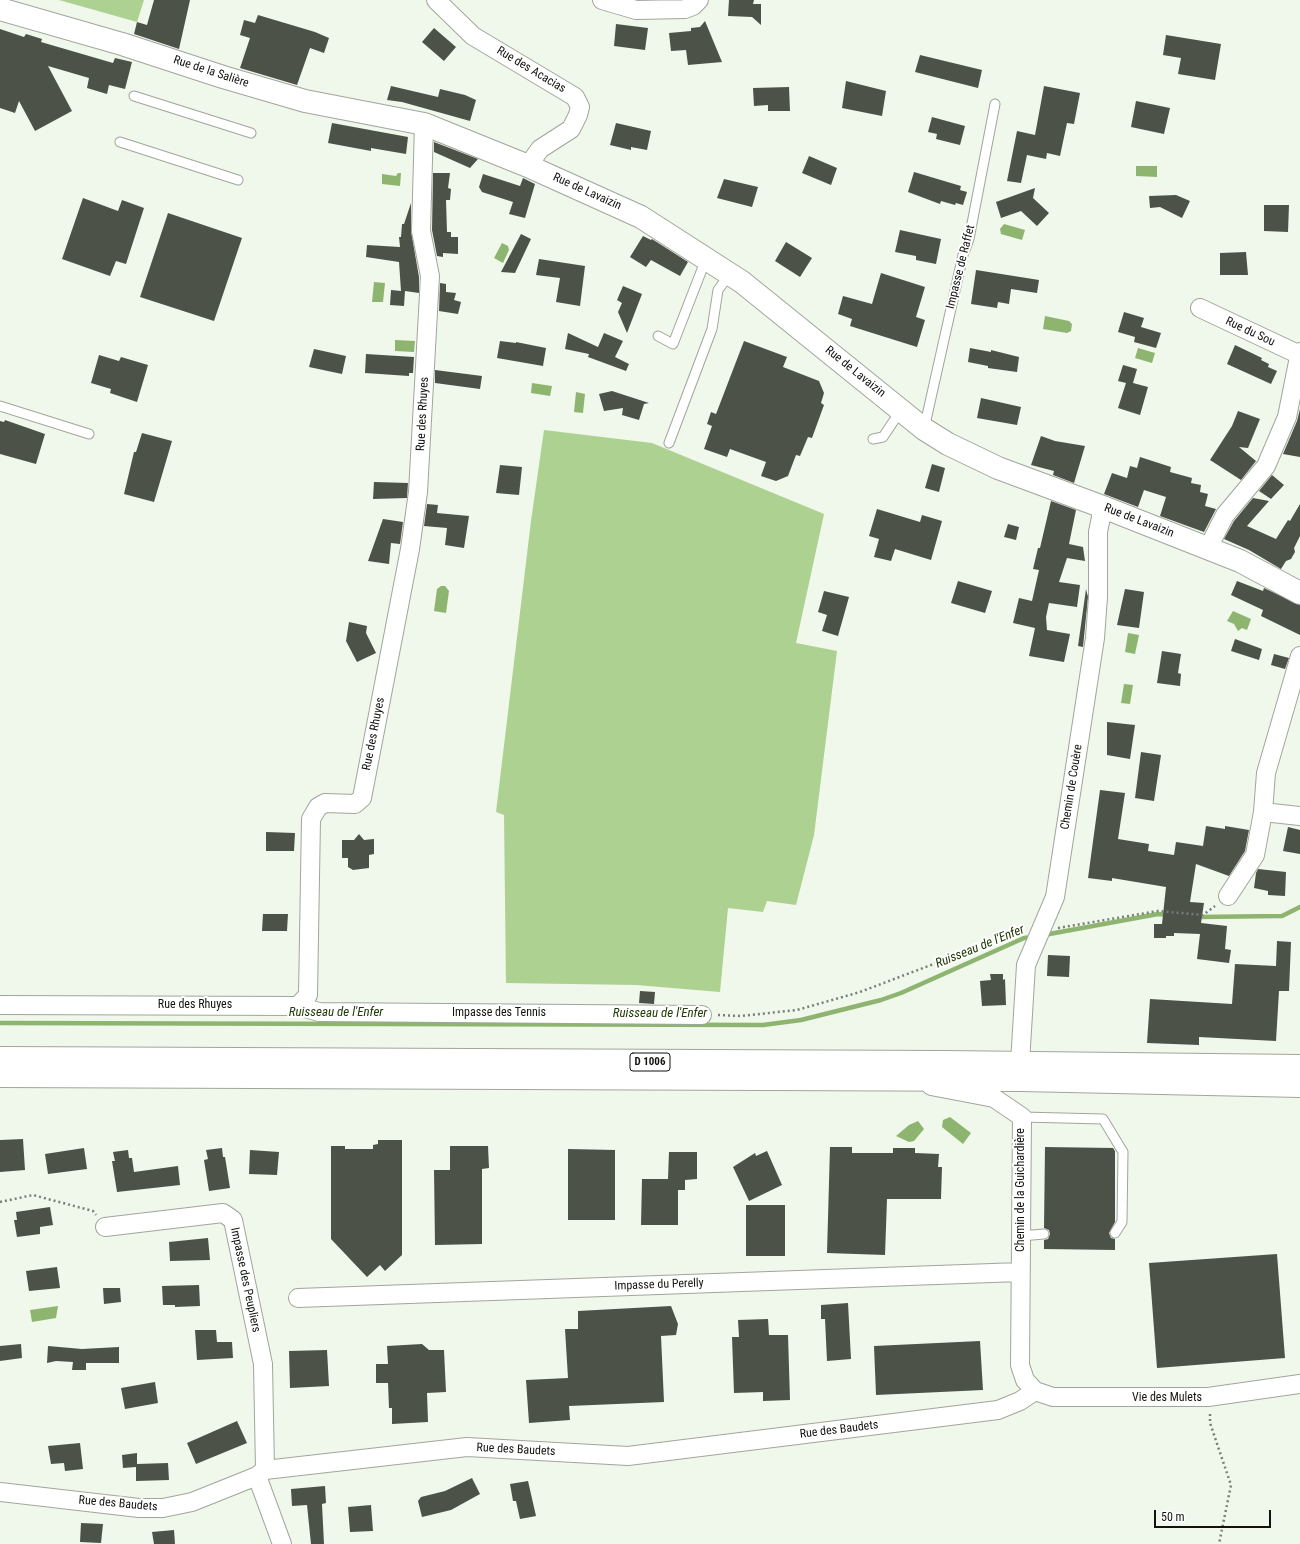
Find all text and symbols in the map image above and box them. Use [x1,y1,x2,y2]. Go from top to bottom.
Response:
street label: Rue des Acacias [494,44,568,96]
street label: Rue de la Salière [171,53,251,91]
street label: Rue de Lavaizin [550,170,624,214]
street label: Impasse de Raffet [944,223,978,311]
street label: Rue du Sou [1223,314,1277,350]
street label: Rue de Lavaizin [822,343,888,401]
street label: Rue des Rhuyes [414,377,432,451]
street label: Rue de Lavaizin [1102,501,1176,541]
street label: Rue des Rhuyes [360,696,388,772]
street label: Chemin de Couère [1058,743,1086,831]
water label: Ruisseau de l'Enfer [933,922,1027,972]
street label: Rue des Rhuyes [158,998,232,1012]
water label: Ruisseau de l'Enfer [289,1005,383,1021]
street label: Impasse des Tennis [452,1006,546,1020]
water label: Ruisseau de l'Enfer [613,1006,707,1022]
road number: D 1006 [630,1053,670,1071]
street label: Chemin de la Guichardière [1014,1128,1028,1252]
street label: Impasse des Peupliers [227,1226,263,1334]
street label: Impasse du Perelly [614,1276,704,1294]
street label: Vie des Mulets [1132,1391,1202,1405]
street label: Rue des Baudets [799,1418,879,1442]
street label: Rue des Baudets [476,1441,556,1459]
street label: Rue des Baudets [78,1493,158,1515]
scale bar [1156,1502,1273,1528]
text: 50 m [1161,1510,1185,1524]

